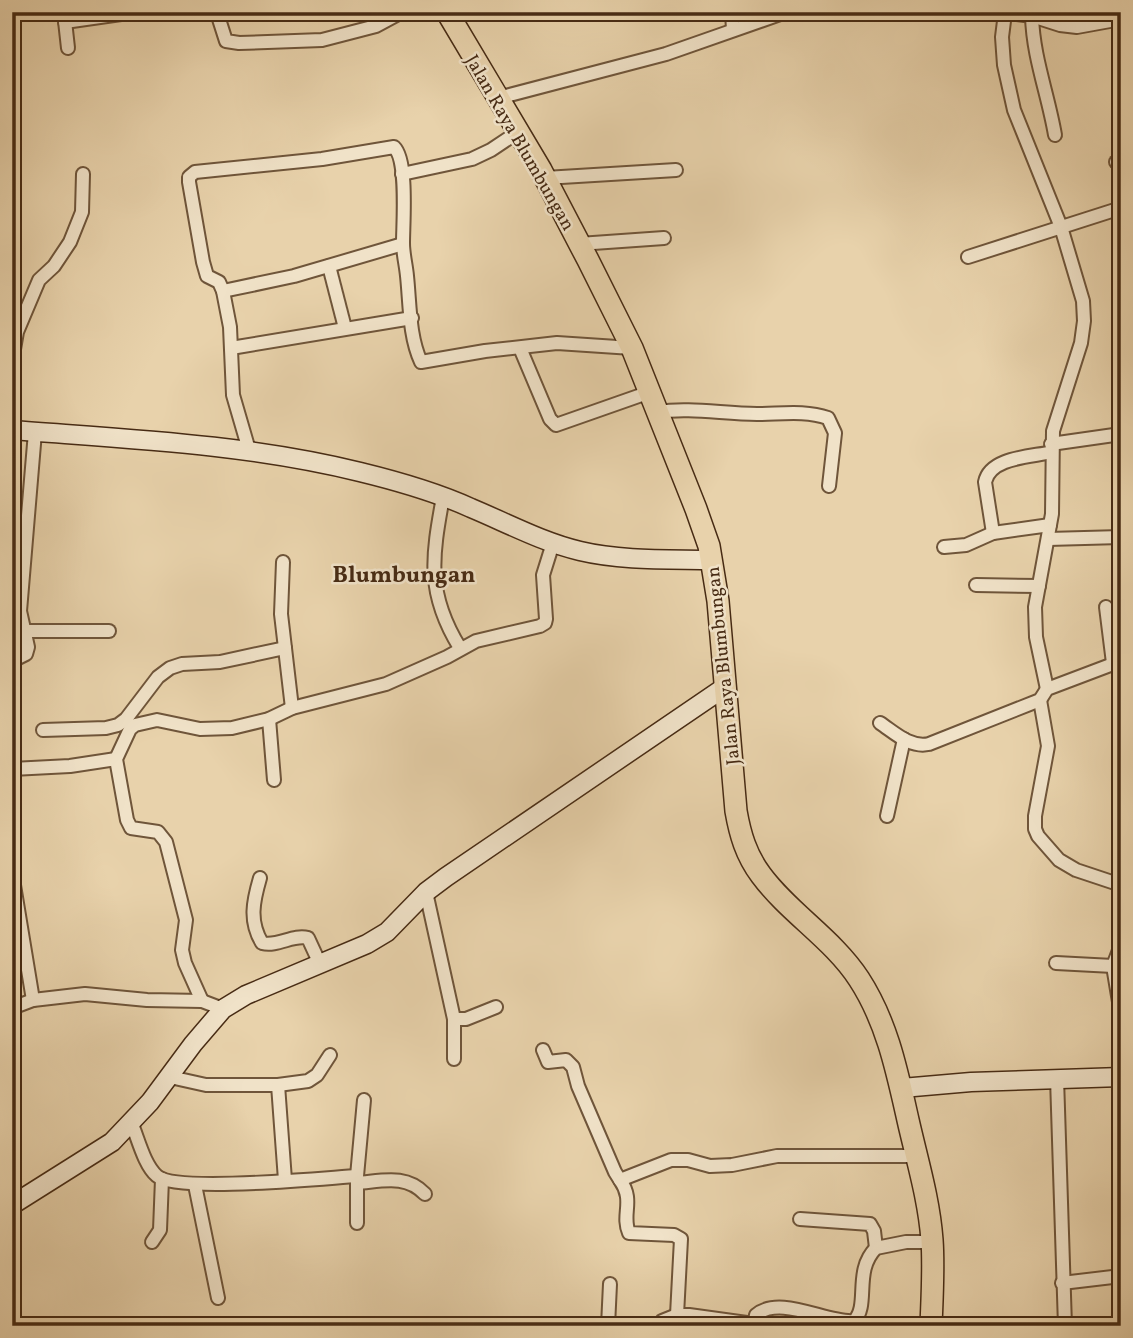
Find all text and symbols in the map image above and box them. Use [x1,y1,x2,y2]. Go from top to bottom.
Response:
street label: Jalan Raya Blumbungan [458,50,580,236]
district label: Blumbungan [333,560,475,592]
street label: Jalan Raya Blumbungan [701,565,747,766]

